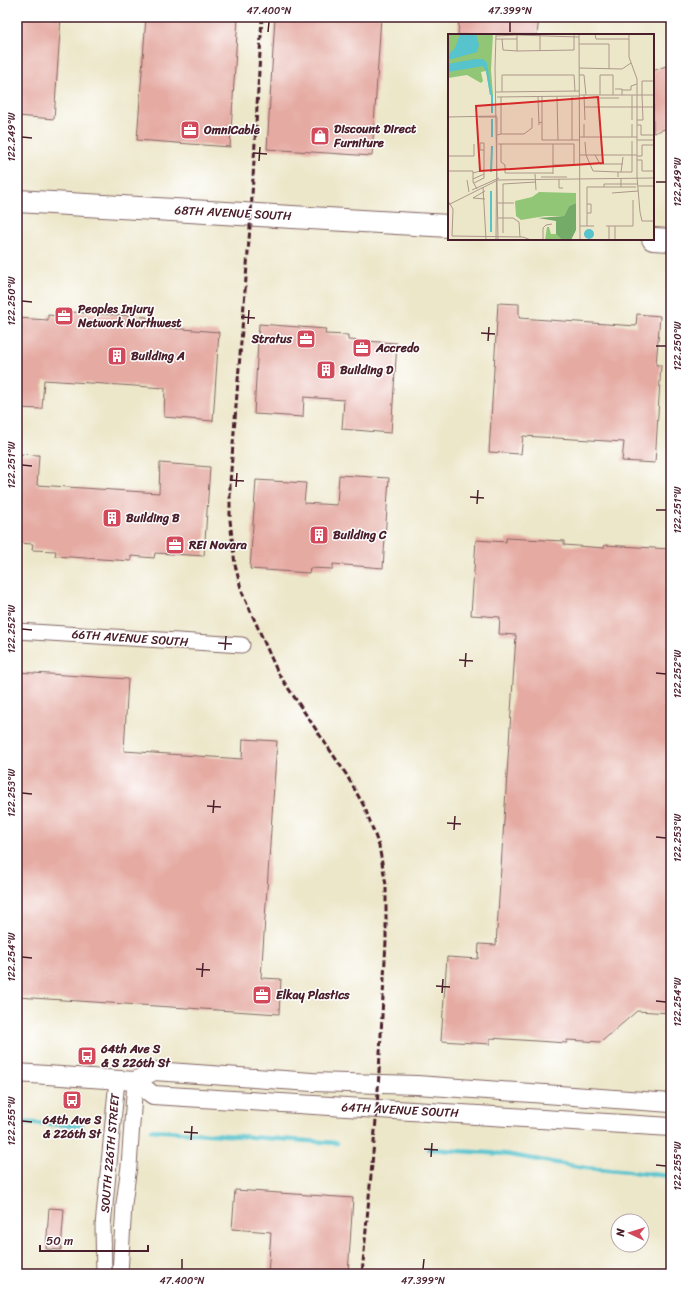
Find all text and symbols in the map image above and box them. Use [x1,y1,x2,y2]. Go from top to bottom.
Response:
text: 47.400°N [246,2,292,20]
text: 47.399°N [488,2,532,20]
inset map [448,34,654,240]
text: 122.249°W [3,112,21,162]
place label: Discount Direct Furniture [333,118,417,154]
office icon: OmniCable [179,119,201,141]
place label: OmniCable [203,119,260,141]
shop icon: Discount Direct Furniture [309,125,331,147]
text: 122.249°W [669,157,687,207]
street label: 68TH AVENUE SOUTH [174,199,293,227]
text: 122.250°W [3,276,21,326]
place label: Peoples Injury Network Northwest [77,298,182,334]
office icon: Peoples Injury Network Northwest [53,305,75,327]
text: 122.250°W [669,321,687,371]
place label: Stratus [250,328,292,350]
office icon: Stratus [295,328,317,350]
office icon: Accredo [351,337,373,359]
place label: Accredo [375,337,420,359]
building icon: Building A [106,345,128,367]
place label: Building A [131,345,185,367]
building icon: Building D [315,359,337,381]
place label: Building D [340,359,394,381]
text: 122.251°W [3,441,21,489]
text: 122.251°W [669,486,687,534]
building icon: Building B [101,507,123,529]
place label: Building B [126,507,180,529]
building icon: Building C [308,524,330,546]
place label: Building C [333,524,387,546]
office icon: REI Novara [164,534,186,556]
place label: REI Novara [188,534,248,556]
text: 122.252°W [3,604,21,653]
street label: 66TH AVENUE SOUTH [71,623,189,653]
text: 122.252°W [669,649,687,698]
text: 122.253°W [3,769,21,817]
text: 122.253°W [669,814,687,862]
text: 122.254°W [3,932,21,981]
text: 122.254°W [669,977,687,1026]
office icon: Elkay Plastics [251,984,273,1006]
place label: Elkay Plastics [276,984,350,1006]
place label: 64th Ave S & S 226th St [100,1038,171,1074]
bus stop icon: 64th Ave S & S 226th St [76,1045,98,1067]
bus stop icon: 64th Ave S & 226th St [61,1089,83,1111]
street label: SOUTH 226TH STREET [94,1091,126,1214]
text: 122.255°W [3,1096,21,1145]
street label: 64TH AVENUE SOUTH [341,1096,460,1124]
place label: 64th Ave S & 226th St [41,1109,102,1145]
text: 122.255°W [669,1141,687,1190]
north arrow [610,1213,650,1253]
scale bar [40,1227,148,1253]
text: N [611,1227,630,1238]
text: 50 m [46,1230,73,1252]
text: 47.400°N [159,1272,205,1290]
text: 47.399°N [401,1272,445,1290]

